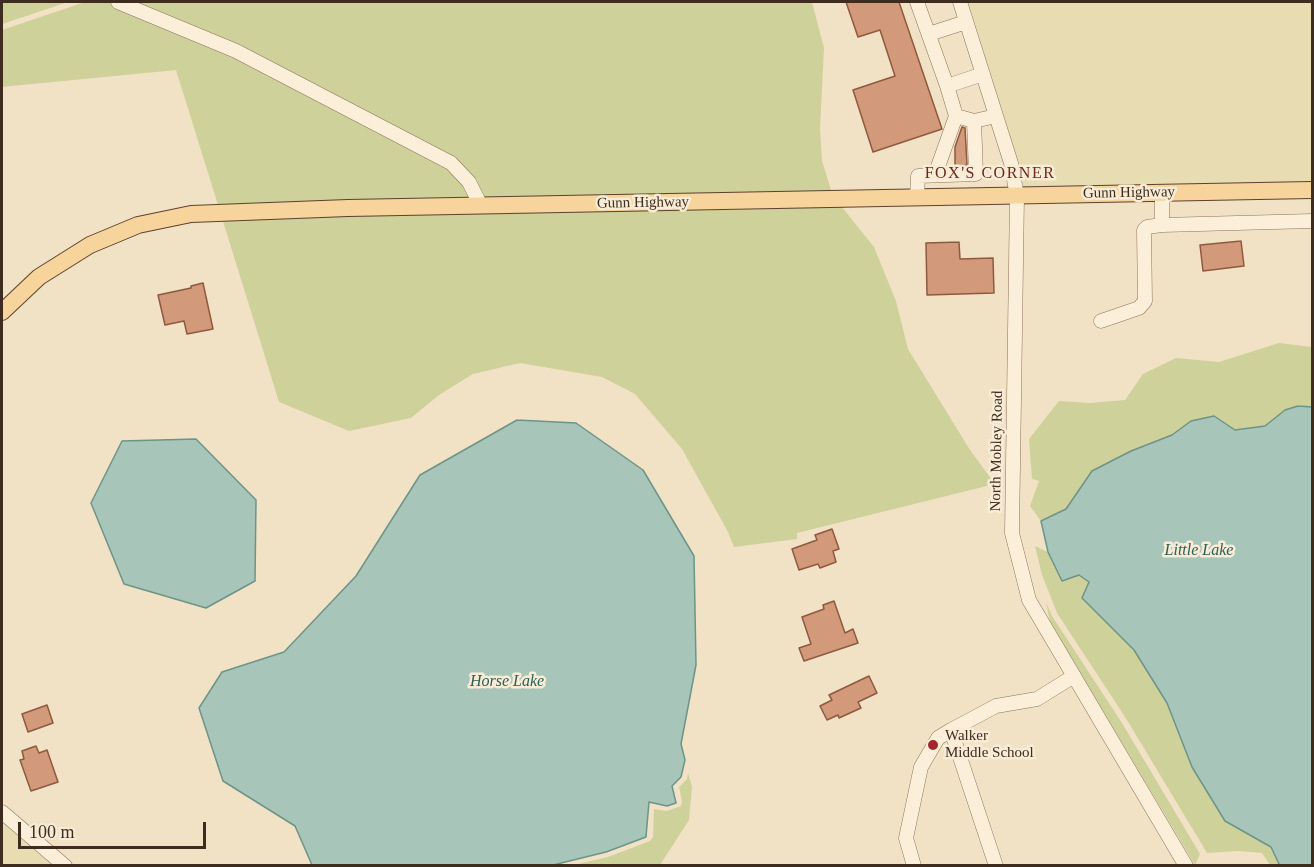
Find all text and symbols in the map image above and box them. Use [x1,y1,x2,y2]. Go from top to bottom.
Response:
district label: FOX'S CORNER [925,164,1055,184]
street label: Gunn Highway [1083,183,1175,203]
street label: Gunn Highway [597,193,689,213]
street label: North Mobley Road [987,390,1007,512]
water label: Little Lake [1165,541,1233,561]
water label: Horse Lake [470,672,544,692]
place label: Walker Middle School [945,727,1034,762]
marker: Walker Middle School [926,738,940,752]
scale bar [21,810,208,848]
text: 100 m [29,822,75,842]

